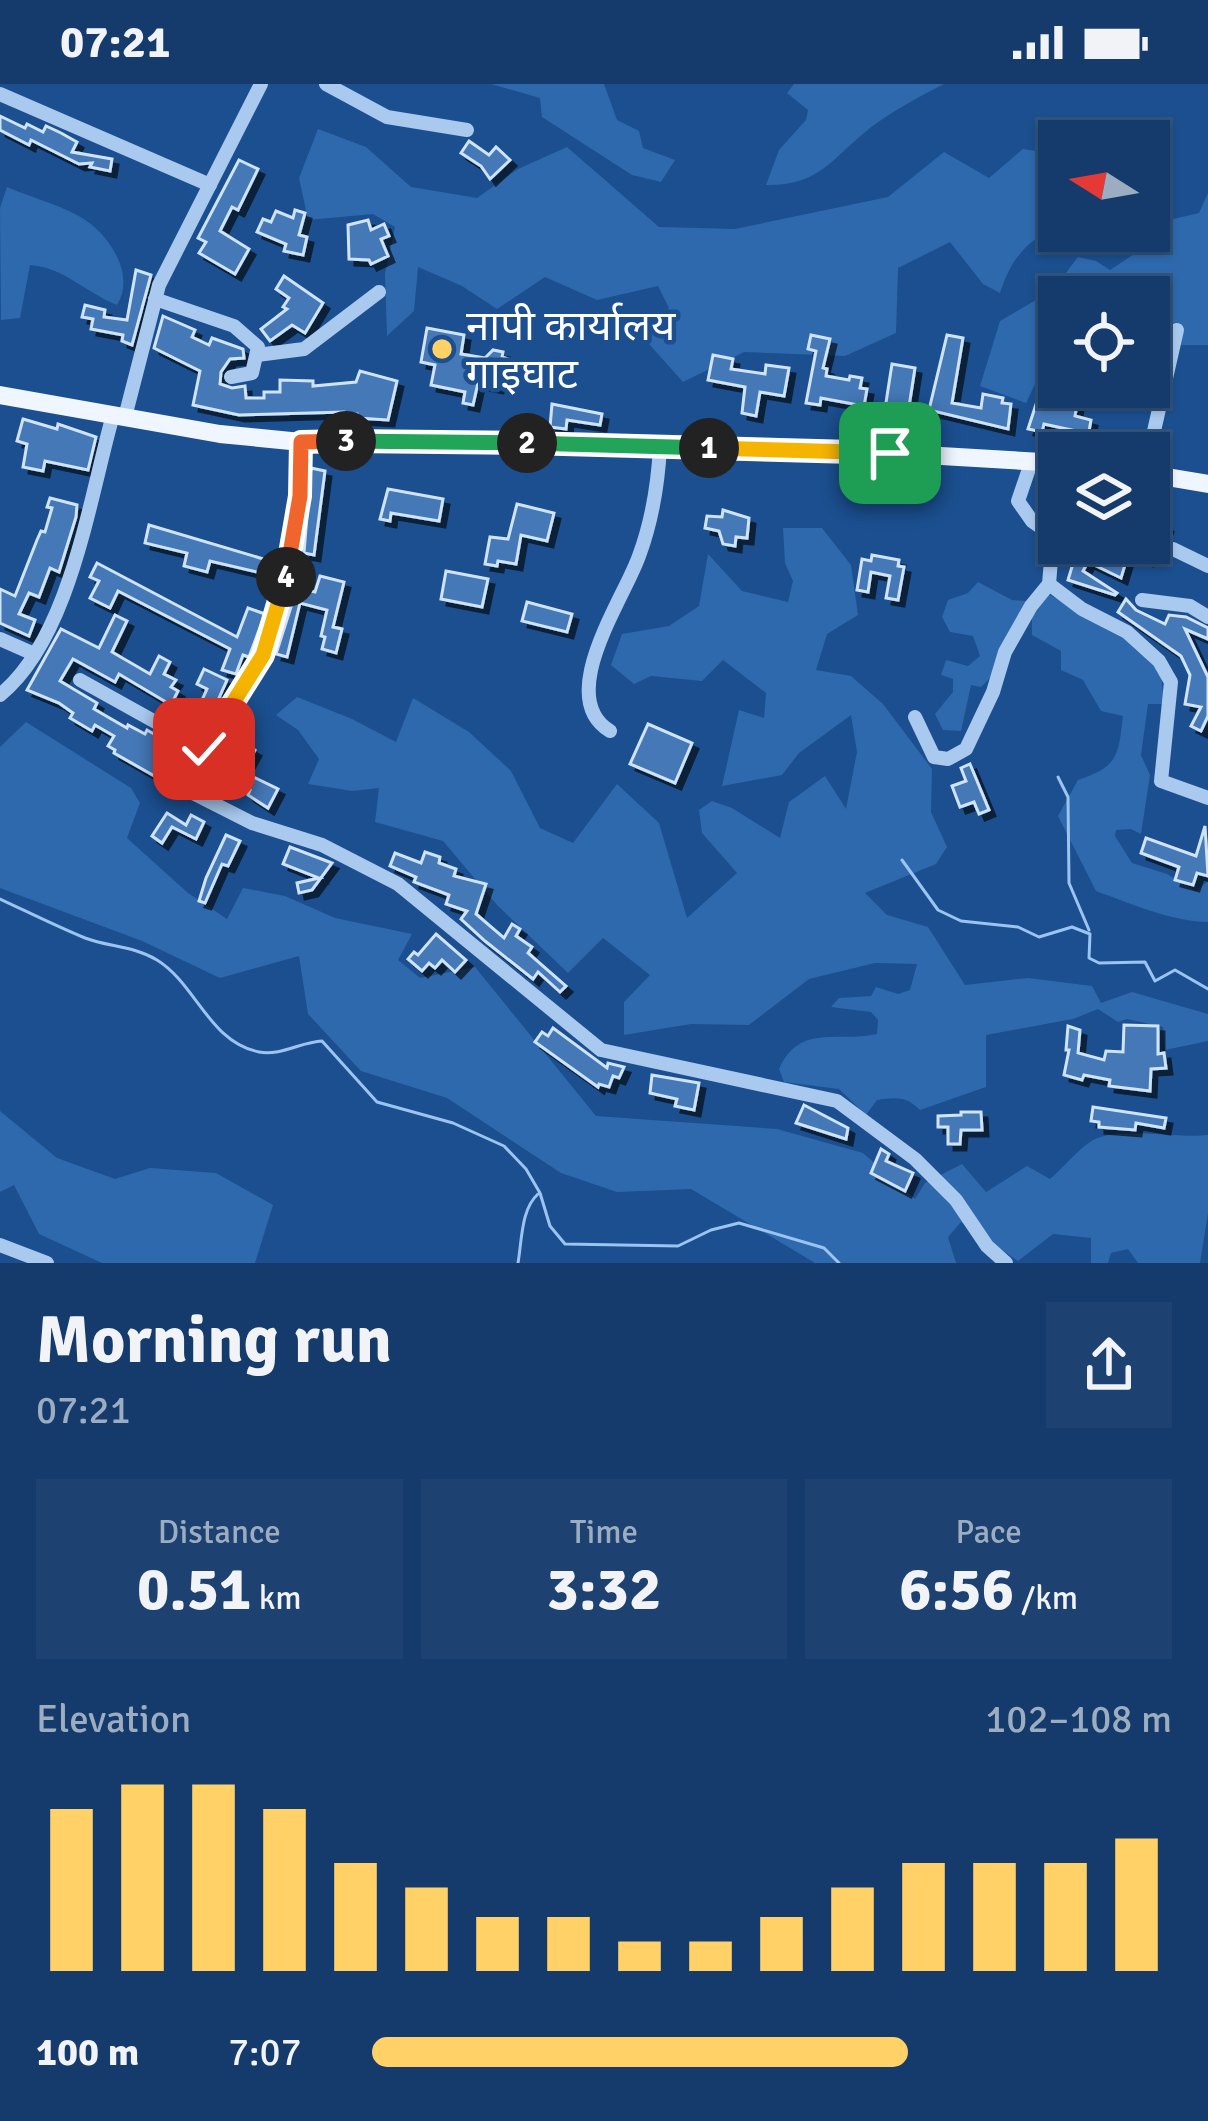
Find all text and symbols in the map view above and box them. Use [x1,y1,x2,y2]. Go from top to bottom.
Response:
text: 07:21 [60,15,170,70]
north arrow [1038,120,1170,252]
map controls [1038,120,1170,564]
button: locate [1038,276,1170,408]
place label: नापी कार्यालय गाइघाट [466,301,676,400]
marker: नापी कार्यालय गाइघाट [429,336,455,362]
pin [839,402,941,504]
pin: 3 [316,411,376,471]
pin: 2 [497,413,557,473]
pin: 1 [679,418,739,478]
text: 3 [337,420,355,461]
icon: arrive [857,420,923,486]
text: 2 [518,422,536,463]
text: 1 [700,427,718,468]
button: layers [1038,432,1170,564]
pin: 4 [256,547,316,607]
text: 4 [277,556,295,597]
pin [153,698,255,800]
icon: check [171,716,237,782]
text: Morning run [36,1300,392,1381]
button: share [1046,1302,1172,1428]
text: 07:21 [36,1386,131,1434]
text: Distance [158,1512,281,1553]
text: Time [570,1512,638,1553]
text: Pace [955,1512,1022,1553]
text: 0.51 [137,1553,251,1627]
text: 3:32 [547,1553,661,1627]
text: 6:56 [899,1553,1014,1627]
text: km [251,1578,302,1619]
text: /km [1014,1578,1078,1619]
text: Elevation [36,1695,191,1743]
text: 102–108 m [985,1695,1172,1743]
text: 100 m [36,2028,139,2076]
text: 7:07 [228,2028,302,2076]

